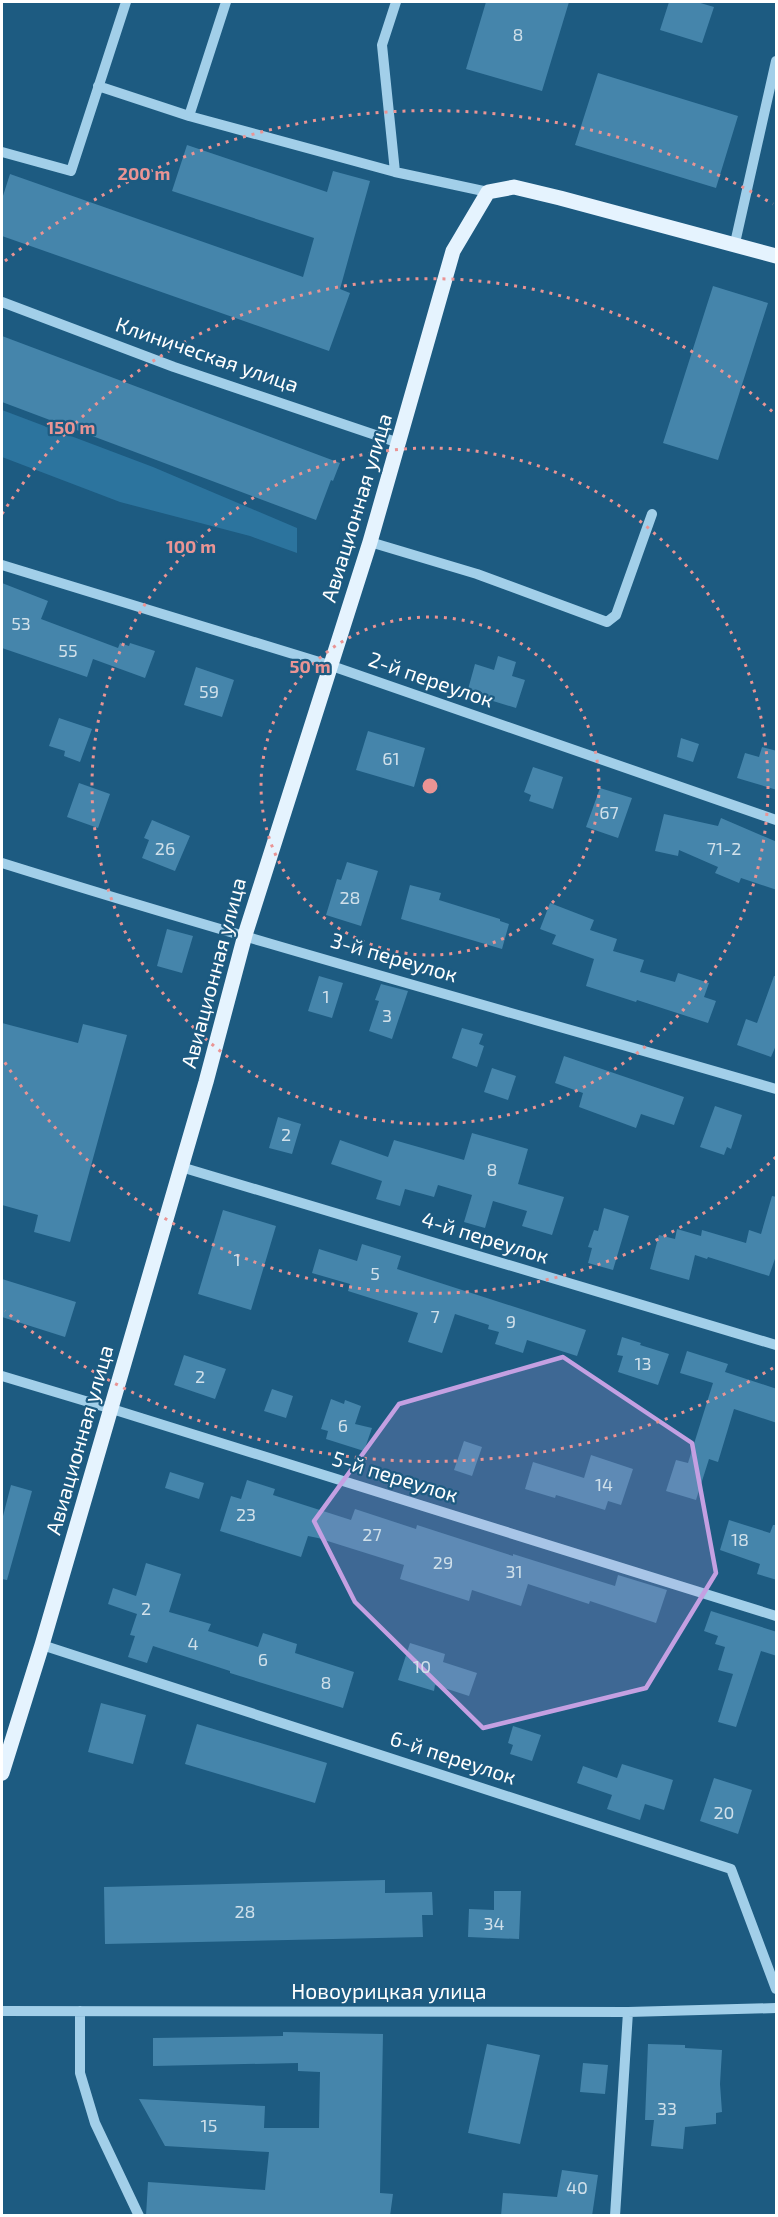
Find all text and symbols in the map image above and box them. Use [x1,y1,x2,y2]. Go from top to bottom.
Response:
house number: 8 [513,23,523,45]
text: 200 m [118,162,170,184]
street label: Клиническая улица [112,311,302,398]
street label: Авиационная улица [315,410,397,605]
text: 150 m [47,416,95,438]
text: 100 m [166,535,216,557]
house number: 53 [11,612,31,634]
house number: 55 [58,639,78,661]
street label: 2-й переулок [365,645,497,713]
text: 50 m [289,655,331,677]
house number: 59 [199,680,219,702]
house number: 61 [382,747,400,769]
centre of rings [420,776,440,796]
house number: 67 [599,801,619,823]
house number: 26 [155,837,175,859]
house number: 71-2 [707,837,741,859]
street label: Авиационная улица [175,875,251,1071]
house number: 28 [339,886,361,908]
street label: 3-й переулок [328,927,461,988]
house number: 1 [322,985,330,1007]
house number: 3 [382,1004,392,1026]
house number: 2 [281,1123,291,1145]
house number: 8 [487,1158,497,1180]
street label: 4-й переулок [418,1205,552,1269]
house number: 1 [233,1248,241,1270]
house number: 5 [370,1262,380,1284]
house number: 7 [430,1305,440,1327]
house number: 9 [506,1310,516,1332]
street label: Авиационная улица [40,1342,119,1538]
house number: 13 [634,1352,652,1374]
house number: 2 [195,1365,205,1387]
house number: 6 [338,1414,348,1436]
street label: 5-й переулок [329,1445,461,1508]
house number: 14 [595,1473,613,1495]
house number: 23 [236,1503,256,1525]
house number: 27 [362,1523,382,1545]
house number: 18 [731,1528,749,1550]
house number: 29 [433,1551,453,1573]
house number: 31 [505,1560,523,1582]
house number: 2 [141,1597,151,1619]
house number: 4 [187,1632,199,1654]
house number: 6 [258,1648,268,1670]
house number: 10 [413,1655,431,1677]
house number: 8 [321,1671,331,1693]
street label: 6-й переулок [387,1724,520,1790]
house number: 20 [714,1801,734,1823]
house number: 28 [234,1900,256,1922]
house number: 34 [483,1912,505,1934]
street label: Новоурицкая улица [291,1978,487,2004]
house number: 33 [657,2097,677,2119]
house number: 15 [201,2114,217,2136]
house number: 40 [566,2176,588,2198]

